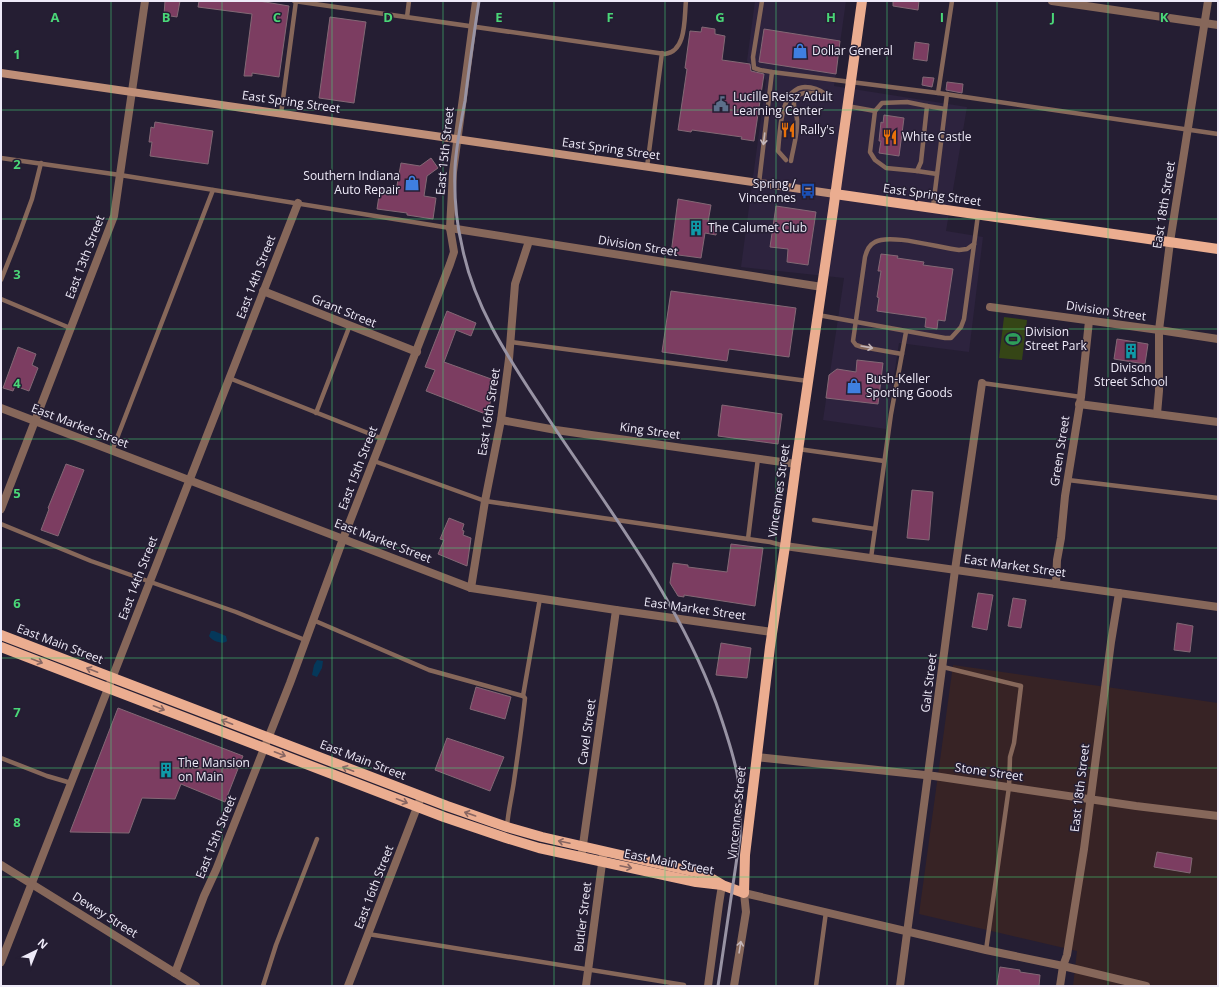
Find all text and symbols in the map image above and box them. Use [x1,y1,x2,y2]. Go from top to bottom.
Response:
text: A [51,8,60,26]
text: B [162,8,171,26]
text: C [273,8,281,26]
text: D [383,8,393,26]
text: E [495,8,503,26]
text: F [606,8,614,26]
text: G [715,8,725,26]
text: H [826,8,836,26]
text: I [940,8,944,26]
text: J [1050,8,1055,26]
text: K [1160,8,1169,26]
shop icon: Dollar General [791,42,809,60]
place label: Dollar General [812,42,893,59]
text: 1 [13,45,21,63]
street label: East Spring Street [241,86,341,117]
place label: Lucille Reisz Adult Learning Center [733,88,833,119]
public building icon: Lucille Reisz Adult Learning Center [712,95,730,113]
street label: East 15th Street [431,106,458,196]
restaurant icon: Rally's [779,121,797,139]
place label: Rally's [800,121,835,138]
restaurant icon: White Castle [881,128,899,146]
place label: White Castle [902,128,972,145]
one-way arrow [760,132,768,145]
street label: East Spring Street [561,133,661,164]
text: 2 [13,155,21,173]
street label: East 18th Street [1148,160,1179,250]
place label: Southern Indiana Auto Repair [303,167,400,198]
shop icon: Southern Indiana Auto Repair [403,174,421,192]
place label: Spring / Vincennes [739,175,797,206]
street label: East Spring Street [882,179,982,210]
bus stop icon: Spring / Vincennes [799,182,817,200]
street label: East 13th Street [61,212,108,301]
building icon: The Calumet Club [687,219,705,237]
place label: The Calumet Club [708,219,807,236]
street label: Division Street [597,231,679,260]
street label: East 14th Street [232,232,279,321]
text: 3 [13,265,21,283]
street label: Grant Street [309,290,379,331]
street label: Division Street [1065,296,1147,325]
place label: Division Street Park [1025,323,1087,354]
sports icon: Division Street Park [1004,330,1022,348]
building icon: Divison Street School [1122,342,1140,360]
one-way arrow [860,344,873,352]
place label: Divison Street School [1094,359,1168,390]
street label: East 16th Street [473,367,504,457]
place label: Bush-Keller Sporting Goods [866,370,953,401]
text: 4 [13,374,21,392]
shop icon: Bush-Keller Sporting Goods [845,377,863,395]
street label: East Market Street [29,399,131,452]
street label: Green Street [1046,414,1073,487]
street label: King Street [619,418,681,443]
street label: East 15th Street [334,423,381,512]
street label: Vincennes Street [764,443,793,539]
text: 5 [13,484,21,502]
street label: East Market Street [332,514,434,567]
street label: East 14th Street [114,533,161,622]
street label: East Market Street [963,550,1067,581]
street label: East Market Street [643,593,747,624]
text: 6 [13,594,21,612]
street label: East Main Street [15,619,106,668]
street label: Galt Street [916,652,941,713]
one-way arrow [31,658,43,666]
one-way arrow [87,666,99,674]
street label: Cavel Street [573,698,600,766]
text: 7 [13,703,21,721]
one-way arrow [152,704,164,712]
one-way arrow [221,718,233,726]
street label: East Main Street [318,735,409,784]
street label: East 18th Street [1066,743,1093,833]
one-way arrow [274,751,286,759]
place label: The Mansion on Main [178,754,250,785]
street label: Stone Street [954,758,1024,785]
building icon: The Mansion on Main [157,761,175,779]
one-way arrow [343,764,355,772]
street label: Vincennes Street [723,765,750,861]
street label: East 15th Street [191,793,240,881]
one-way arrow [395,797,407,805]
one-way arrow [464,810,477,817]
text: 8 [13,813,21,831]
one-way arrow [558,837,571,845]
street label: East 16th Street [350,842,397,931]
street label: East Main Street [623,844,715,879]
one-way arrow [619,863,632,871]
street label: Butler Street [570,881,595,953]
street label: Dewey Street [69,888,141,941]
north arrow [16,931,56,971]
text: N [35,935,52,952]
one-way arrow [736,941,744,954]

